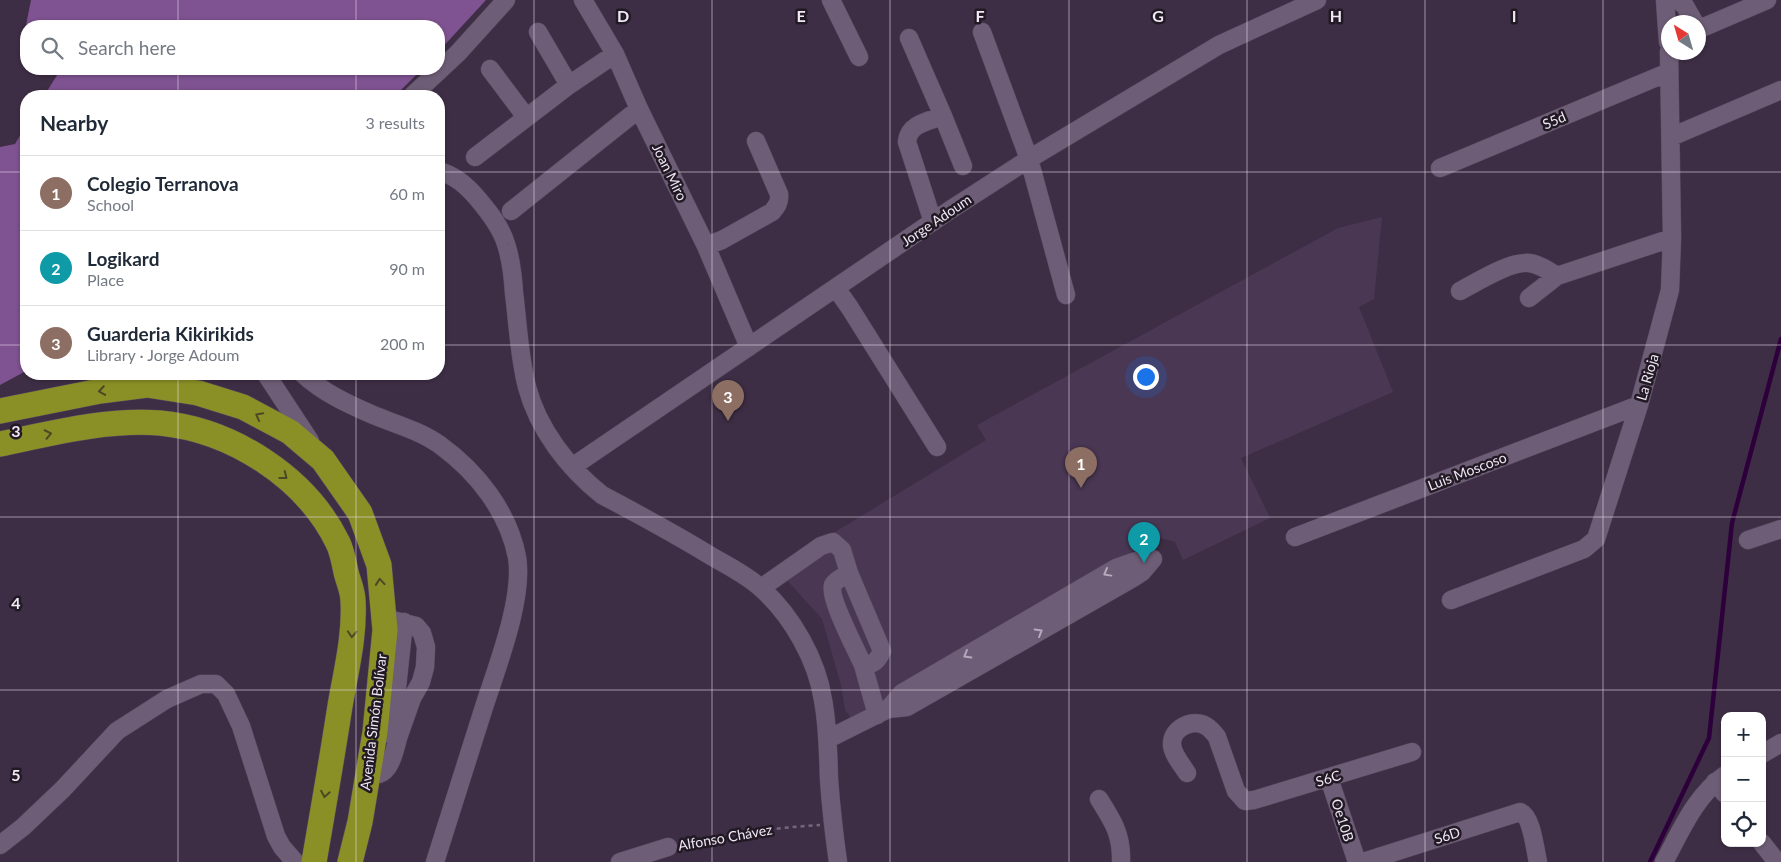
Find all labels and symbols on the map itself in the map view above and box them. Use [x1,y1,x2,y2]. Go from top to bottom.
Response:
text: D [617,6,629,25]
text: E [796,6,806,25]
text: F [975,6,985,25]
text: G [1152,6,1164,25]
text: H [1330,6,1342,25]
text: I [1512,6,1516,25]
north arrow [1661,15,1706,60]
street label: S5d [1540,108,1568,132]
street label: Joan Miro [649,141,691,203]
street label: Jorge Adoum [898,190,974,250]
street label: La Rioja [1632,352,1662,402]
your location [1133,364,1159,390]
pin: 3 [712,380,744,421]
one-way arrow [98,385,106,396]
one-way arrow [256,412,265,422]
text: 3 [11,421,21,440]
one-way arrow [43,429,52,440]
pin: 1 [1065,447,1097,488]
street label: Luis Moscoso [1425,448,1509,494]
one-way arrow [278,471,287,479]
pin: 2 [1128,522,1160,563]
one-way arrow [1104,567,1113,577]
one-way arrow [375,578,386,586]
text: 4 [11,593,21,612]
one-way arrow [1034,628,1043,638]
one-way arrow [346,630,357,638]
one-way arrow [963,648,972,658]
street label: Avenida Simón Bolívar [356,653,390,791]
text: 5 [11,765,21,784]
street label: S6C [1314,766,1343,790]
one-way arrow [321,790,331,799]
street label: Oe10B [1328,797,1358,843]
street label: Alfonso Chávez [676,820,774,854]
street label: S6D [1432,823,1462,847]

